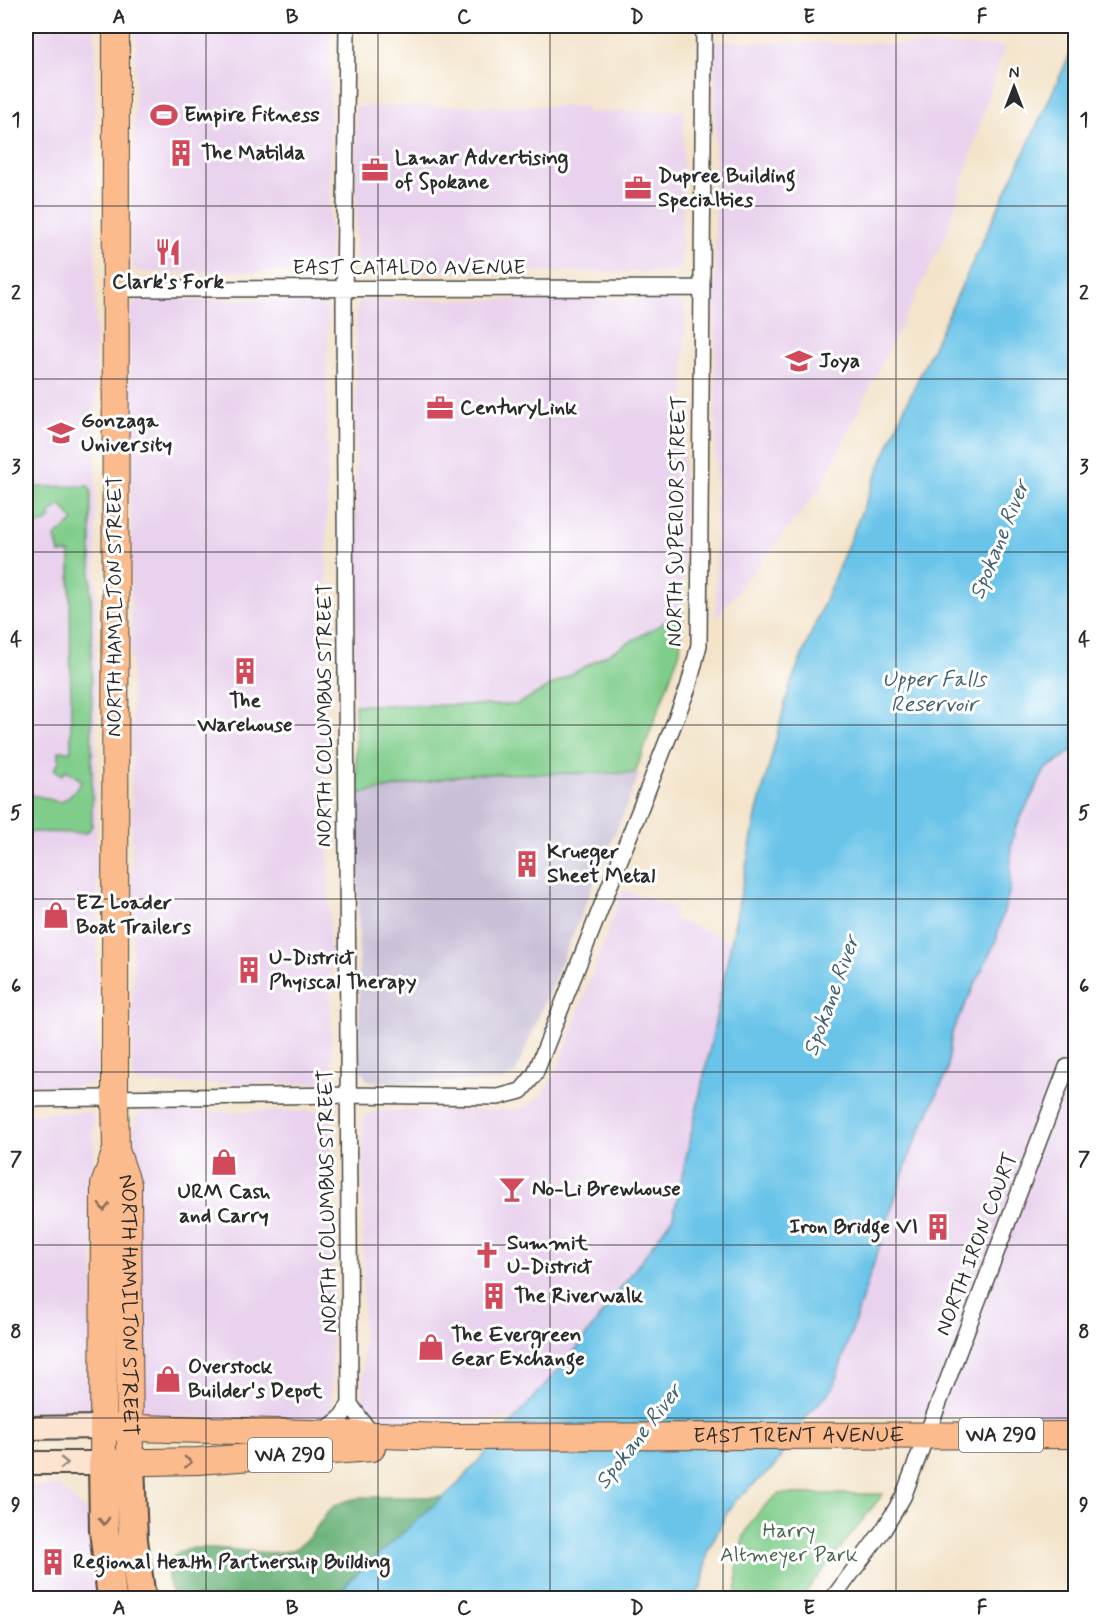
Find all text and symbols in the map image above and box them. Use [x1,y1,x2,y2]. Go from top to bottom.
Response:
text: A [112,4,126,31]
text: B [286,4,299,31]
text: C [457,4,472,31]
text: D [630,4,644,31]
text: E [803,4,815,31]
text: F [977,4,988,31]
north arrow [984,57,1044,117]
text: N [1009,63,1019,84]
sports icon: Empire Fitness [149,100,179,130]
place label: Empire Fitness [184,101,320,129]
text: 1 [12,107,20,134]
text: 1 [1080,107,1088,134]
building icon: The Matilda [166,138,196,168]
place label: The Matilda [201,139,305,167]
place label: Lamar Advertising of Spokane [395,144,569,196]
office icon: Lamar Advertising of Spokane [360,155,390,185]
place label: Dupree Building Specialties [658,162,796,214]
office icon: Dupree Building Specialties [623,173,653,203]
restaurant icon: Clark's Fork [153,237,183,267]
street label: EAST CATALDO AVENUE [293,254,525,282]
place label: Clark's Fork [112,268,224,296]
text: 2 [11,280,21,307]
text: 2 [1079,280,1089,307]
school or university icon: Joya [784,346,814,376]
place label: Joya [819,347,860,375]
office icon: CenturyLink [425,393,455,423]
place label: CenturyLink [460,394,577,422]
street label: NORTH SUPERIOR STREET [661,395,693,647]
place label: Gonzaga University [81,407,173,459]
school or university icon: Gonzaga University [46,418,76,448]
text: 3 [11,454,21,481]
text: 3 [1079,454,1089,481]
water label: Spokane River [963,474,1038,604]
street label: NORTH HAMILTON STREET [101,475,129,737]
street label: NORTH COLUMBUS STREET [311,583,339,847]
text: 4 [10,627,22,654]
text: 4 [1078,627,1090,654]
building icon: The Warehouse [230,656,260,686]
water label: Upper Falls Reservoir [882,666,988,719]
place label: The Warehouse [196,687,293,739]
text: 5 [10,800,22,827]
text: 5 [1078,800,1090,827]
place label: Krueger Sheet Metal [547,838,655,890]
building icon: Krueger Sheet Metal [512,849,542,879]
place label: EZ Loader Boat Trailers [76,889,192,941]
shop icon: EZ Loader Boat Trailers [41,900,71,930]
water label: Spokane River [797,930,868,1060]
place label: U-District Phyiscal Therapy [269,944,417,996]
building icon: U-District Phyiscal Therapy [234,955,264,985]
text: 6 [11,973,21,1000]
text: 6 [1079,973,1089,1000]
street label: NORTH COLUMBUS STREET [312,1069,344,1333]
text: 7 [10,1146,22,1173]
text: 7 [1078,1146,1090,1173]
shop icon: URM Cash and Carry [209,1147,239,1177]
street label: NORTH IRON COURT [929,1148,1025,1340]
street label: NORTH HAMILTON STREET [111,1170,144,1436]
bar icon: No-Li Brewhouse [497,1174,527,1204]
place label: No-Li Brewhouse [532,1175,681,1203]
place label: URM Cash and Carry [178,1178,271,1230]
one-way arrow [98,1202,110,1211]
building icon: Iron Bridge VI [923,1212,953,1242]
place label: Iron Bridge VI [789,1213,918,1243]
place label: Summit U-District [507,1229,593,1281]
church icon: Summit U-District [472,1240,502,1270]
building icon: The Riverwalk [479,1281,509,1311]
place label: The Riverwalk [514,1282,643,1310]
text: 8 [10,1319,22,1346]
text: 8 [1078,1319,1090,1346]
place label: The Evergreen Gear Exchange [451,1321,585,1375]
shop icon: The Evergreen Gear Exchange [416,1332,446,1362]
place label: Overstock Builder's Depot [188,1353,323,1405]
shop icon: Overstock Builder's Depot [153,1364,183,1394]
water label: Spokane River [589,1377,690,1495]
road number: WA 290 [959,1418,1043,1452]
street label: EAST TRENT AVENUE [693,1422,905,1450]
road number: WA 290 [248,1438,332,1472]
one-way arrow [184,1455,193,1468]
one-way arrow [60,1457,69,1469]
text: 9 [11,1492,21,1519]
text: 9 [1079,1492,1089,1519]
one-way arrow [97,1517,110,1526]
park label: Harry Altmeyer Park [720,1517,858,1569]
building icon: Regional Health Partnership Building [38,1547,68,1577]
place label: Regional Health Partnership Building [73,1548,391,1578]
text: A [112,1595,126,1622]
text: B [286,1595,299,1622]
text: C [457,1595,472,1622]
text: D [630,1595,644,1622]
text: E [803,1595,815,1622]
text: F [977,1595,988,1622]

